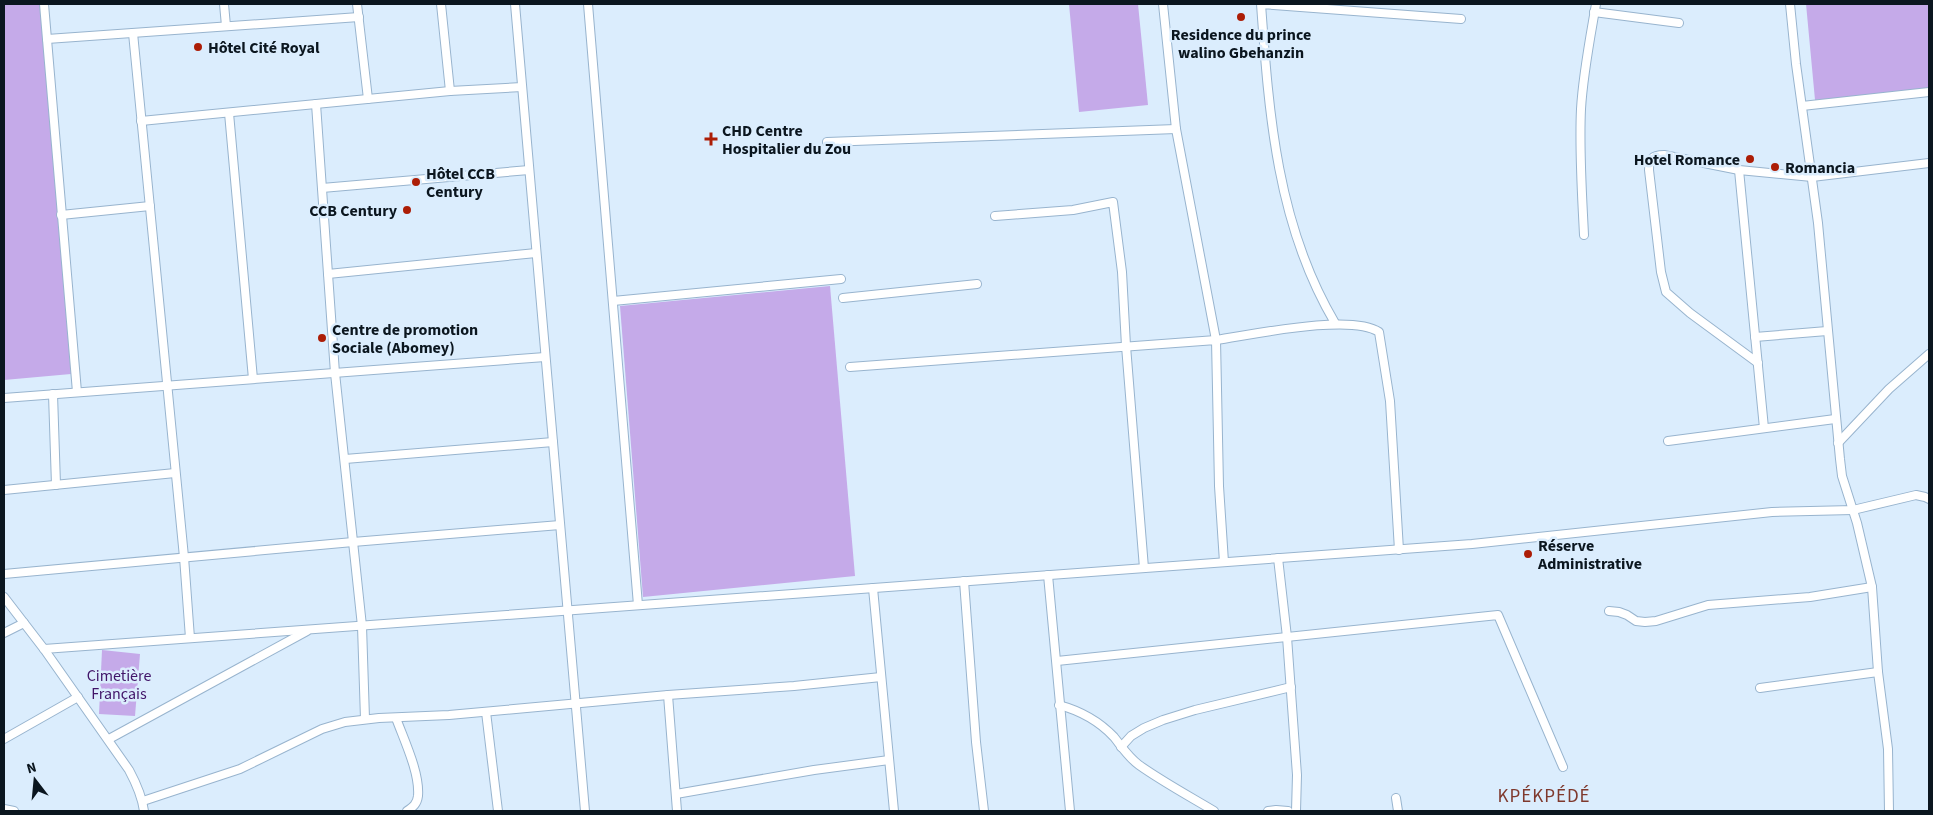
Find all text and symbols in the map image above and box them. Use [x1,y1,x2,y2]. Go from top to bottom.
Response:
marker: Residence du prince walino Gbehanzin [1235,11,1247,23]
place label: Residence du prince walino Gbehanzin [1171,24,1311,64]
place label: Hôtel Cité Royal [208,37,320,59]
marker: Hôtel Cité Royal [192,41,204,53]
place label: CHD Centre Hospitalier du Zou [722,120,851,160]
marker: CHD Centre Hospitalier du Zou [704,132,718,146]
place label: Hotel Romance [1634,149,1740,171]
marker: Hotel Romance [1744,153,1756,165]
place label: Romancia [1785,157,1855,179]
marker: Romancia [1769,161,1781,173]
place label: Hôtel CCB Century [426,163,495,203]
marker: Hôtel CCB Century [410,176,422,188]
place label: CCB Century [309,200,398,222]
marker: CCB Century [401,204,413,216]
place label: Centre de promotion Sociale (Abomey) [332,319,478,359]
marker: Centre de promotion Sociale (Abomey) [316,332,328,344]
place label: Réserve Administrative [1537,535,1642,575]
marker: Réserve Administrative [1522,548,1534,560]
park label: Cimetière Français [87,665,151,705]
north arrow [10,755,60,805]
text: N [24,758,39,779]
district label: KPÉKPÉDÉ [1497,783,1591,810]

